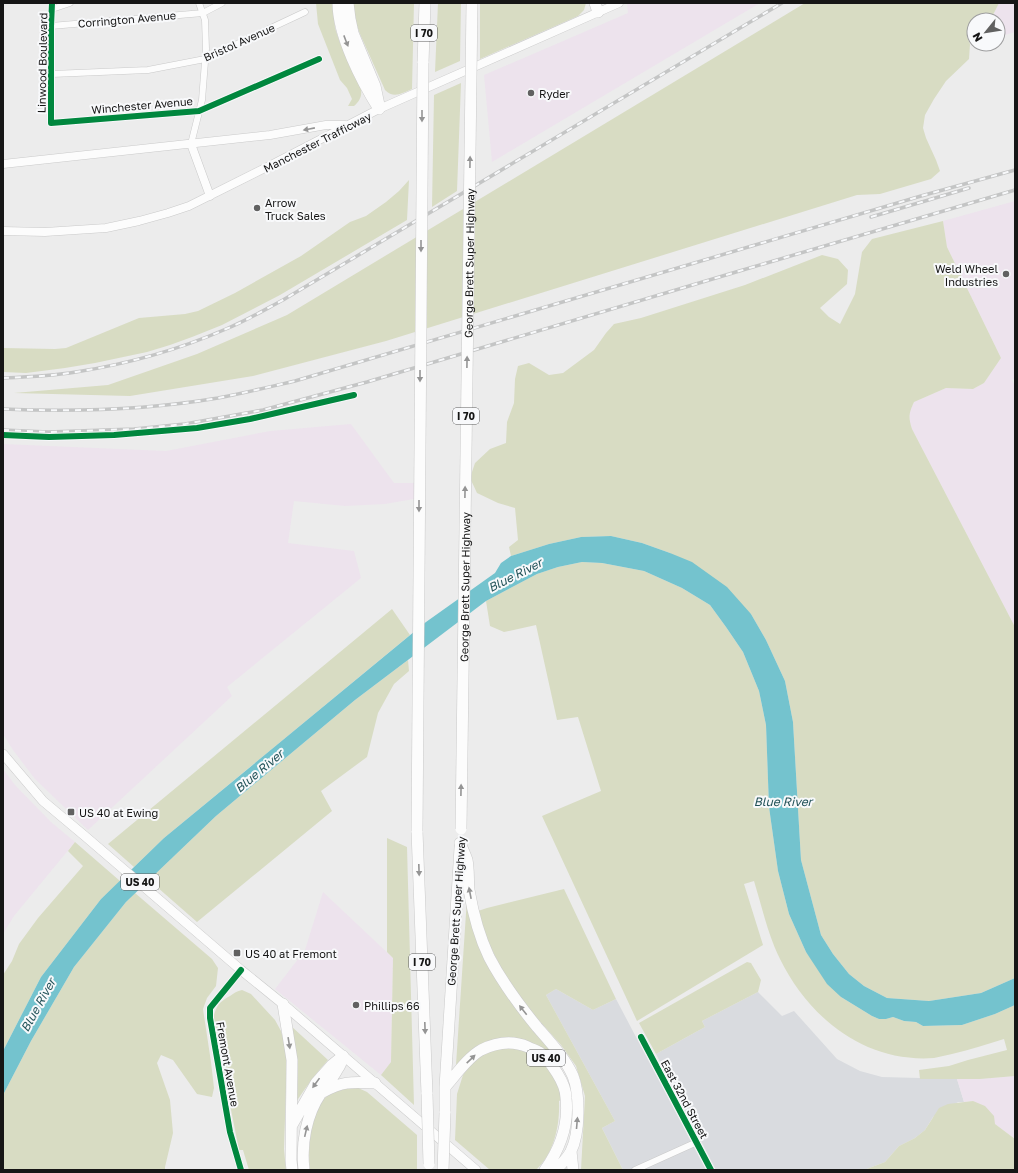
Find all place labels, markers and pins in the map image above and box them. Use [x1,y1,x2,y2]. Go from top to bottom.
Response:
place label: Ryder [539,87,571,100]
marker: Ryder [526,88,536,98]
place label: Arrow Truck Sales [265,196,326,222]
marker: Arrow Truck Sales [252,203,262,213]
place label: Weld Wheel Industries [935,262,998,288]
marker: Weld Wheel Industries [1001,269,1011,279]
place label: US 40 at Ewing [79,806,158,819]
marker: US 40 at Ewing [66,807,76,817]
place label: US 40 at Fremont [245,947,337,960]
marker: US 40 at Fremont [232,948,242,958]
place label: Phillips 66 [364,999,420,1012]
marker: Phillips 66 [351,1000,361,1010]

